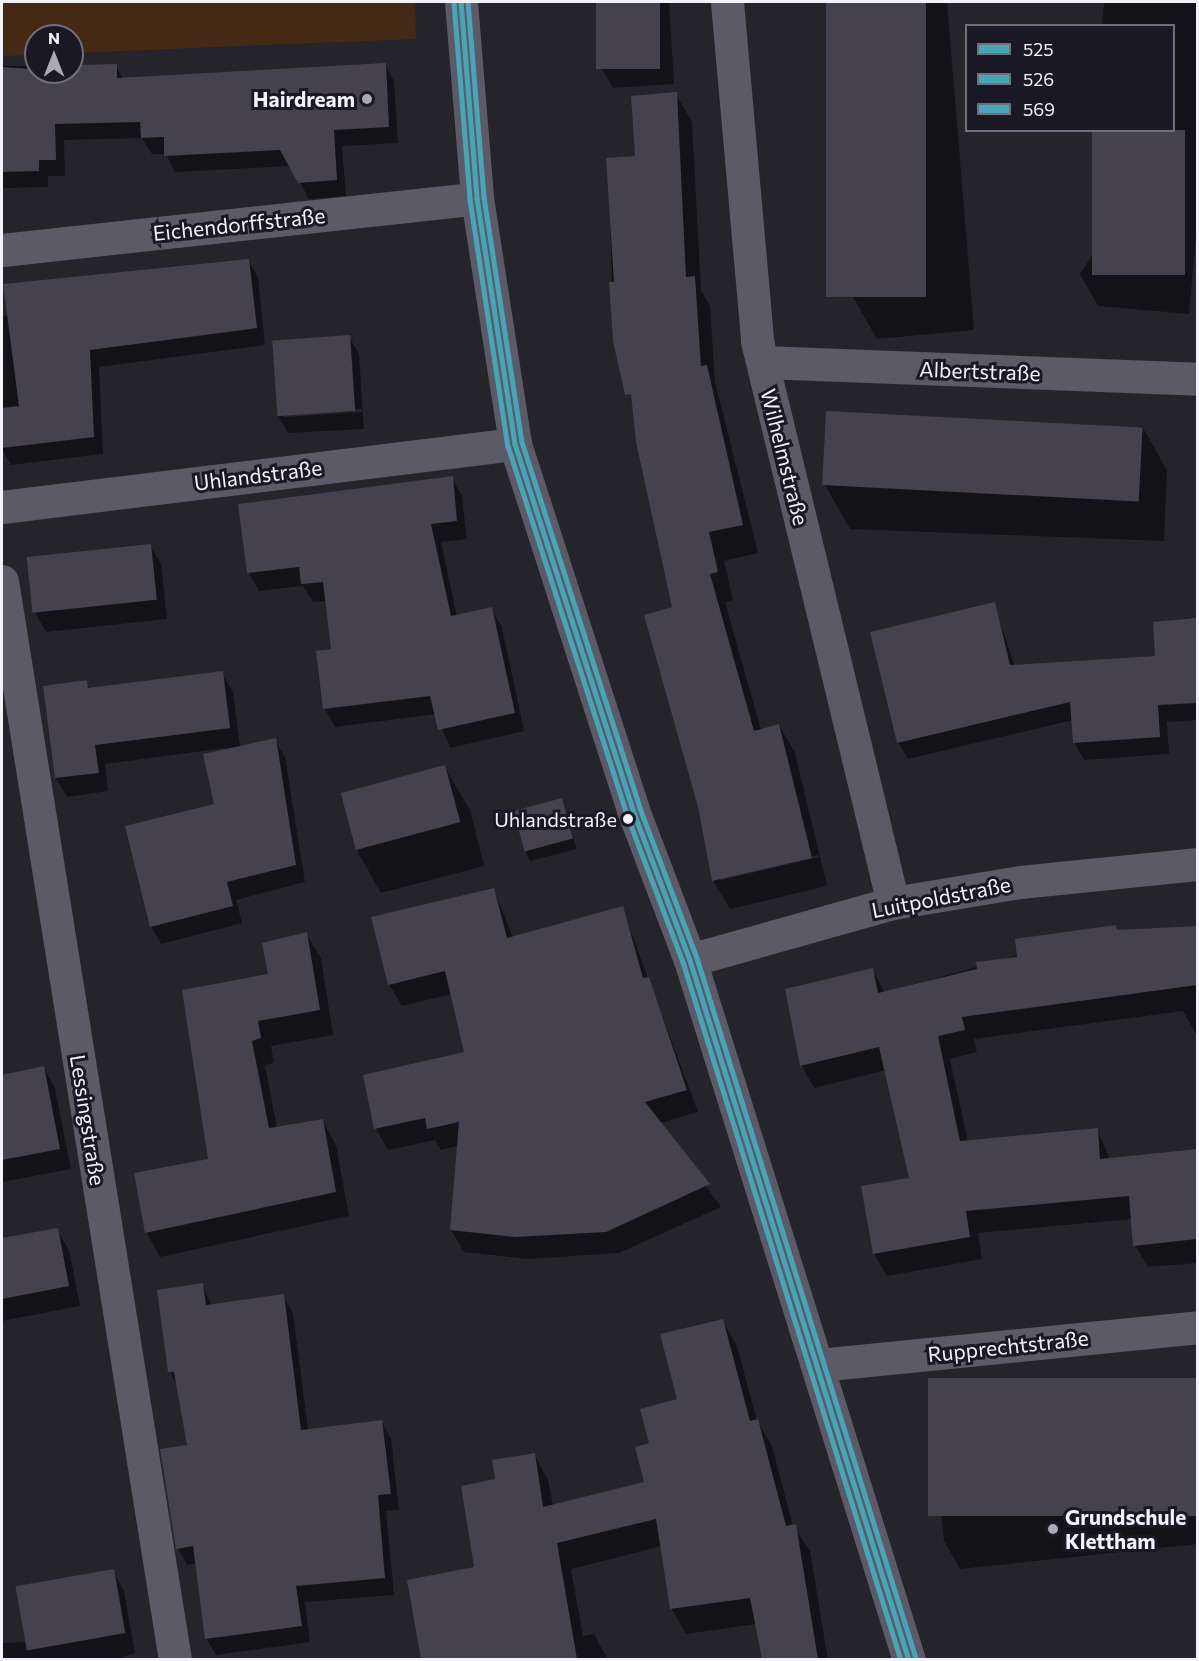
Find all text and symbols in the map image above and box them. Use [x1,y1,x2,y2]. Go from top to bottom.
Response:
north arrow [24,24,84,84]
legend [965,24,1175,132]
text: N [48,28,60,47]
text: 525 [1023,38,1054,60]
text: 526 [1023,68,1054,90]
place label: Hairdream [253,86,355,112]
marker: Hairdream [360,92,374,106]
text: 569 [1023,98,1055,120]
street label: Eichendorffstraße [151,202,327,246]
street label: Albertstraße [919,356,1041,386]
street label: Wilhelmstraße [756,386,814,528]
street label: Uhlandstraße [192,455,324,495]
place label: Uhlandstraße [494,807,617,831]
marker: Uhlandstraße [622,813,634,825]
street label: Luitpoldstraße [869,871,1013,923]
street label: Lessingstraße [65,1053,111,1187]
street label: Rupprechtstraße [926,1325,1090,1367]
place label: Grundschule Klettham [1065,1504,1186,1554]
marker: Grundschule Klettham [1046,1522,1060,1536]

